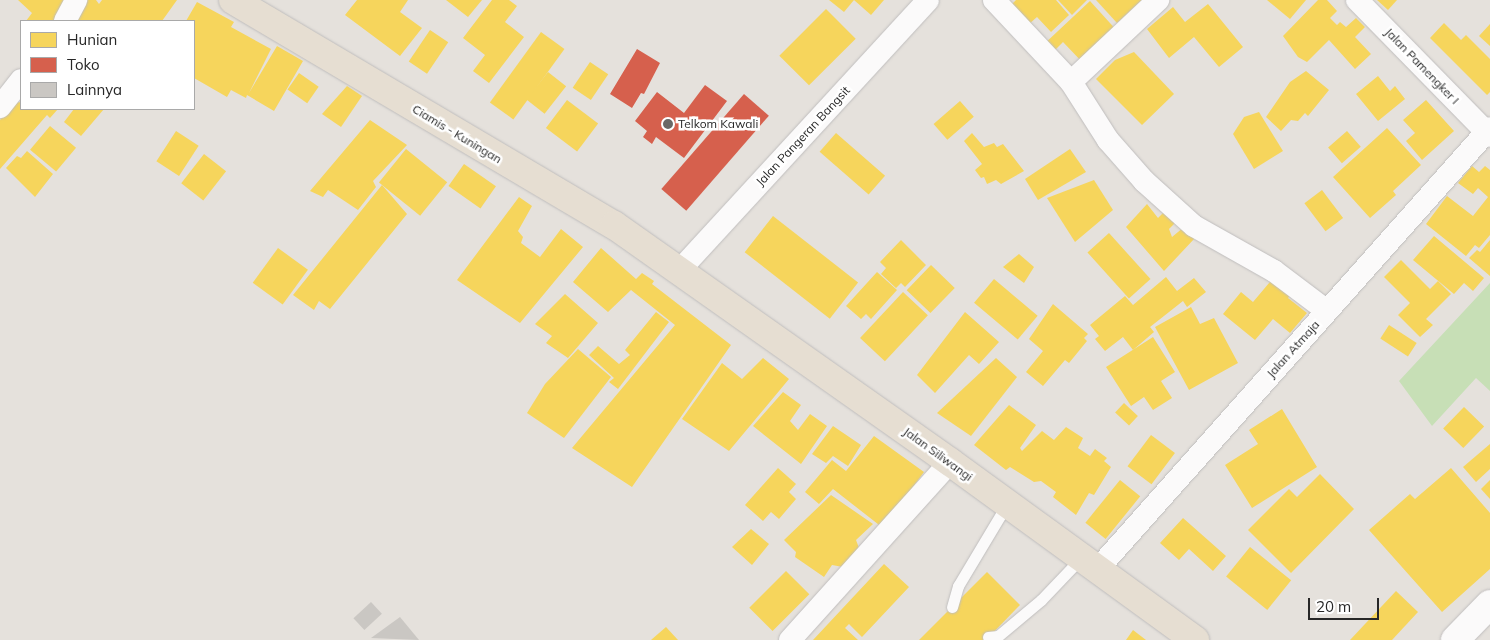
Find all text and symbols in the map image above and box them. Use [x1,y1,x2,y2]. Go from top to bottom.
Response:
legend [20,20,195,110]
street label: Jalan Pamengker I [1382,25,1462,107]
text: Hunian [67,30,117,49]
text: Toko [67,55,100,74]
text: Lainnya [67,80,122,99]
street label: Jalan Pangeran Bangsit [753,83,853,189]
street label: Ciamis - Kuningan [410,102,504,166]
place label: Telkom Kawali [678,117,758,131]
marker: Telkom Kawali [662,118,674,130]
street label: Jalan Atmaja [1264,317,1322,381]
street label: Jalan Siliwangi [901,424,975,484]
scale bar [1310,588,1381,620]
text: 20 m [1316,597,1351,616]

